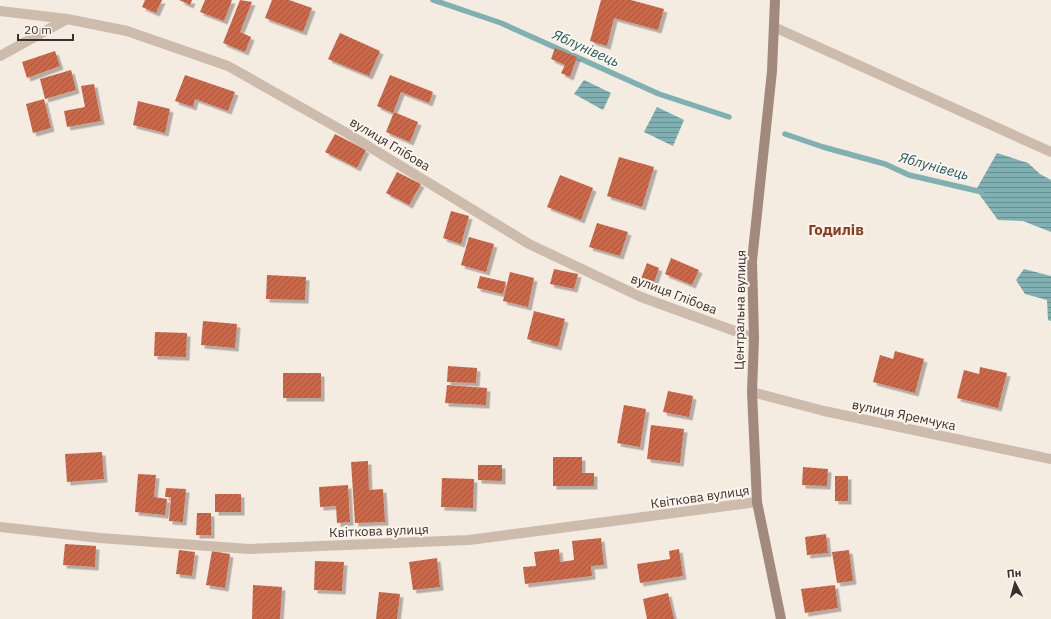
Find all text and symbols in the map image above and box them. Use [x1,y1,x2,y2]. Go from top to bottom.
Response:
scale bar [18,16,73,42]
text: 20 m [24,22,52,37]
water label: Яблунівець [549,25,622,71]
street label: вулиця Глібова [347,113,433,175]
water label: Яблунівець [896,148,971,184]
district label: Годилів [808,220,864,239]
street label: Центральна вулиця [730,250,750,370]
street label: вулиця Глібова [628,270,720,318]
street label: вулиця Яремчука [851,396,958,434]
street label: Квіткова вулиця [649,482,751,512]
street label: Квіткова вулиця [329,521,429,541]
north arrow [995,563,1035,603]
text: Пн [1006,565,1022,581]

